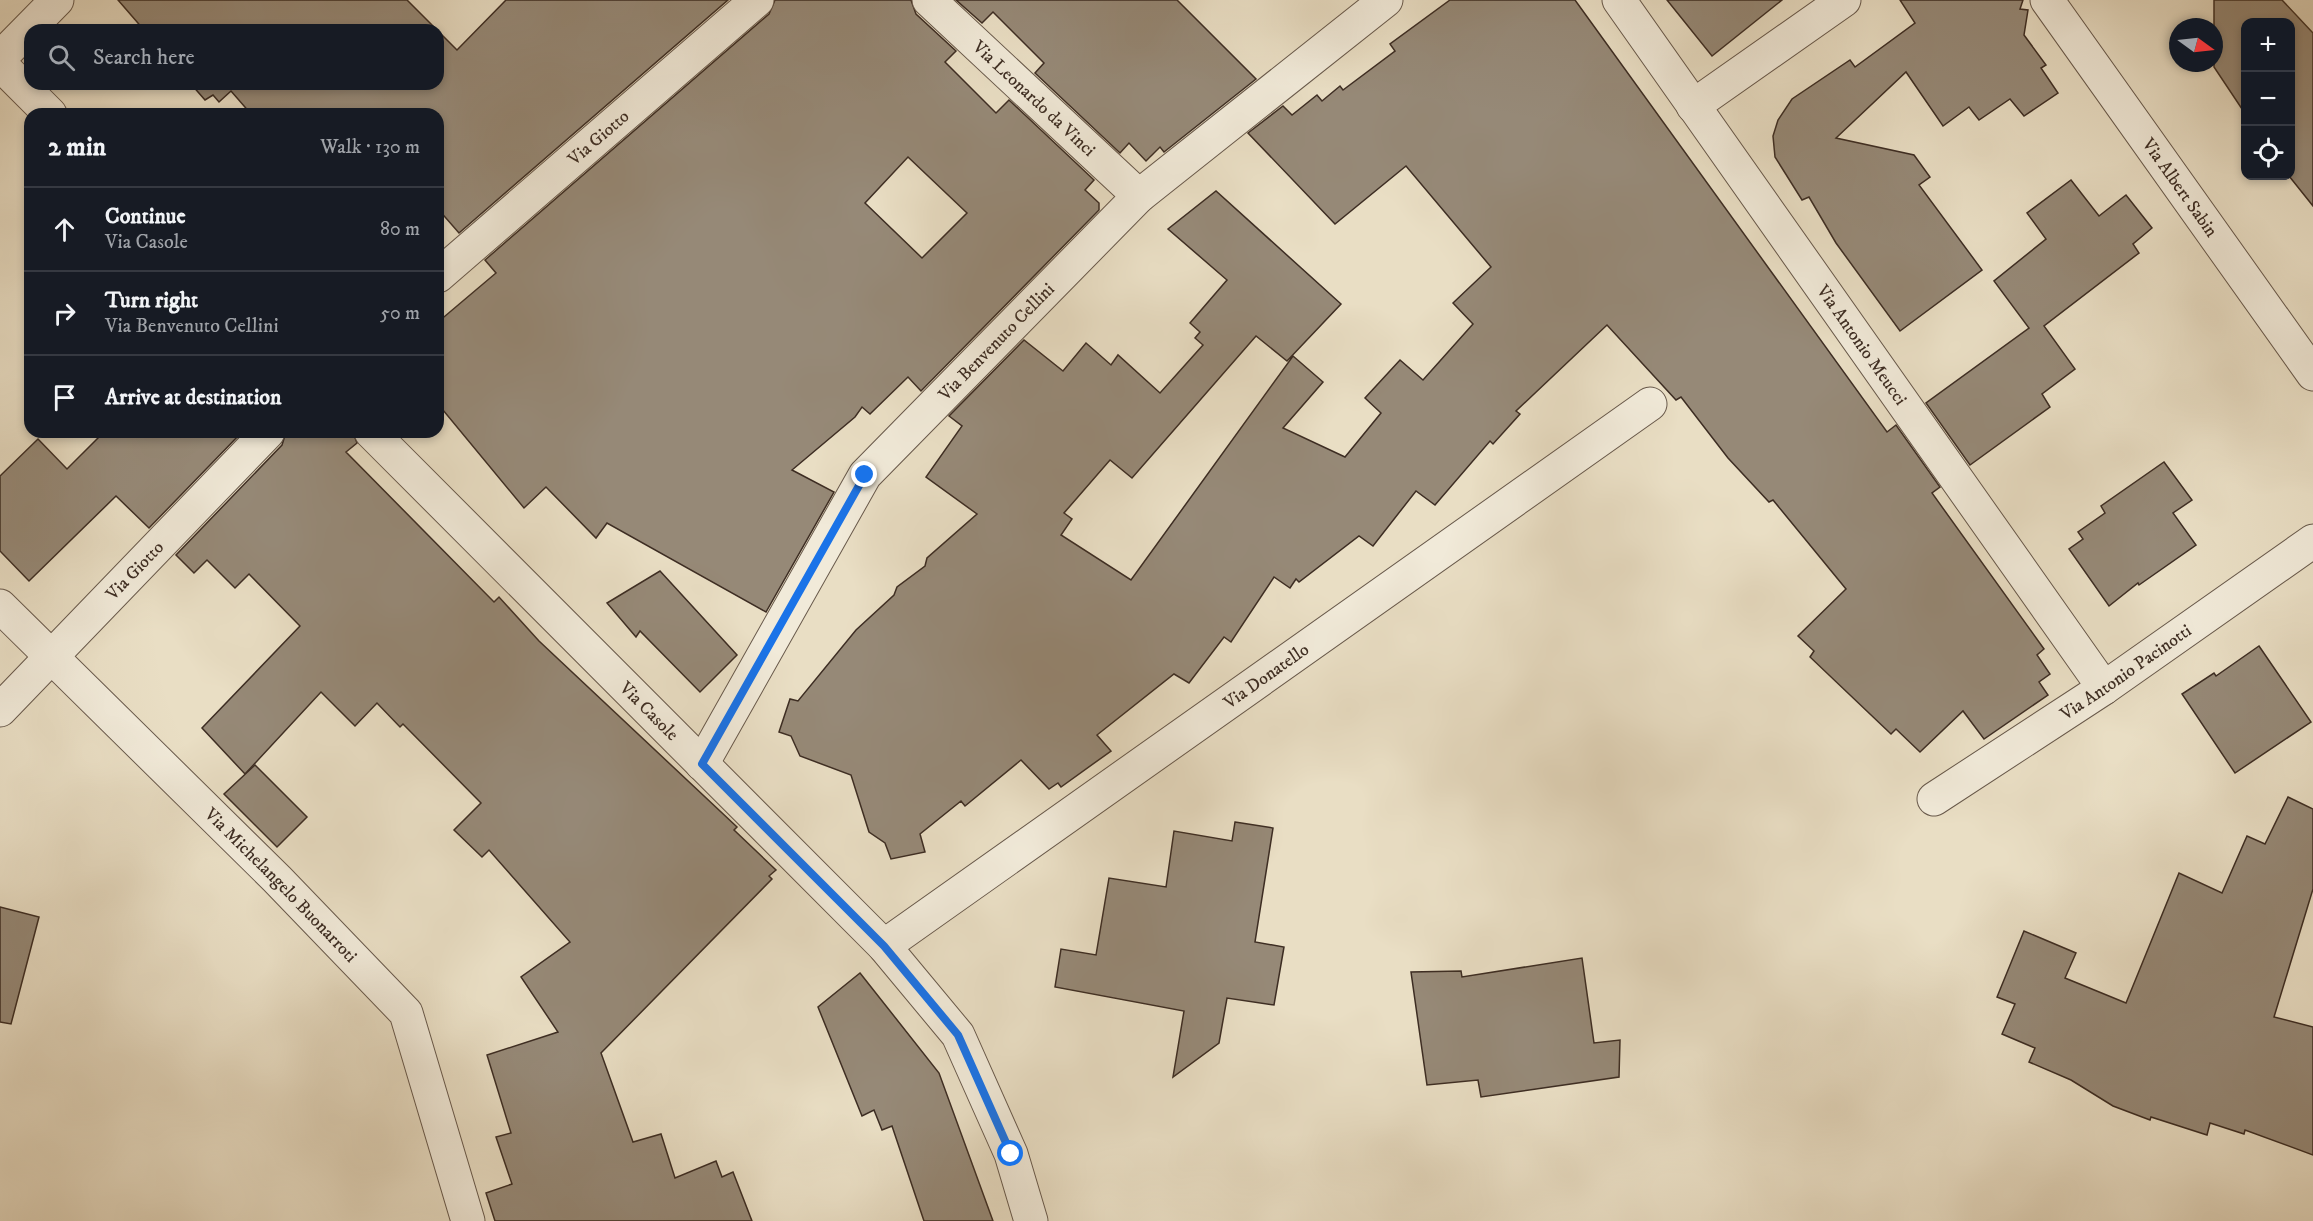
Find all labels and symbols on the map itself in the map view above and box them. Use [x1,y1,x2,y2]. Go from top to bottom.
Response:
north arrow [2169,18,2223,72]
street label: Via Leonardo da Vinci [967,36,1100,162]
street label: Via Giotto [563,105,634,171]
street label: Via Albert Sabin [2136,134,2222,242]
street label: Via Benvenuto Cellini [934,279,1059,406]
street label: Via Antonio Meucci [1811,280,1911,410]
route end [851,461,877,487]
street label: Via Giotto [101,537,169,606]
street label: Via Antonio Pacinotti [2056,620,2196,726]
street label: Via Donatello [1219,639,1314,715]
street label: Via Casole [614,677,683,746]
street label: Via Michelangelo Buonarroti [199,803,361,967]
route start [997,1140,1023,1166]

